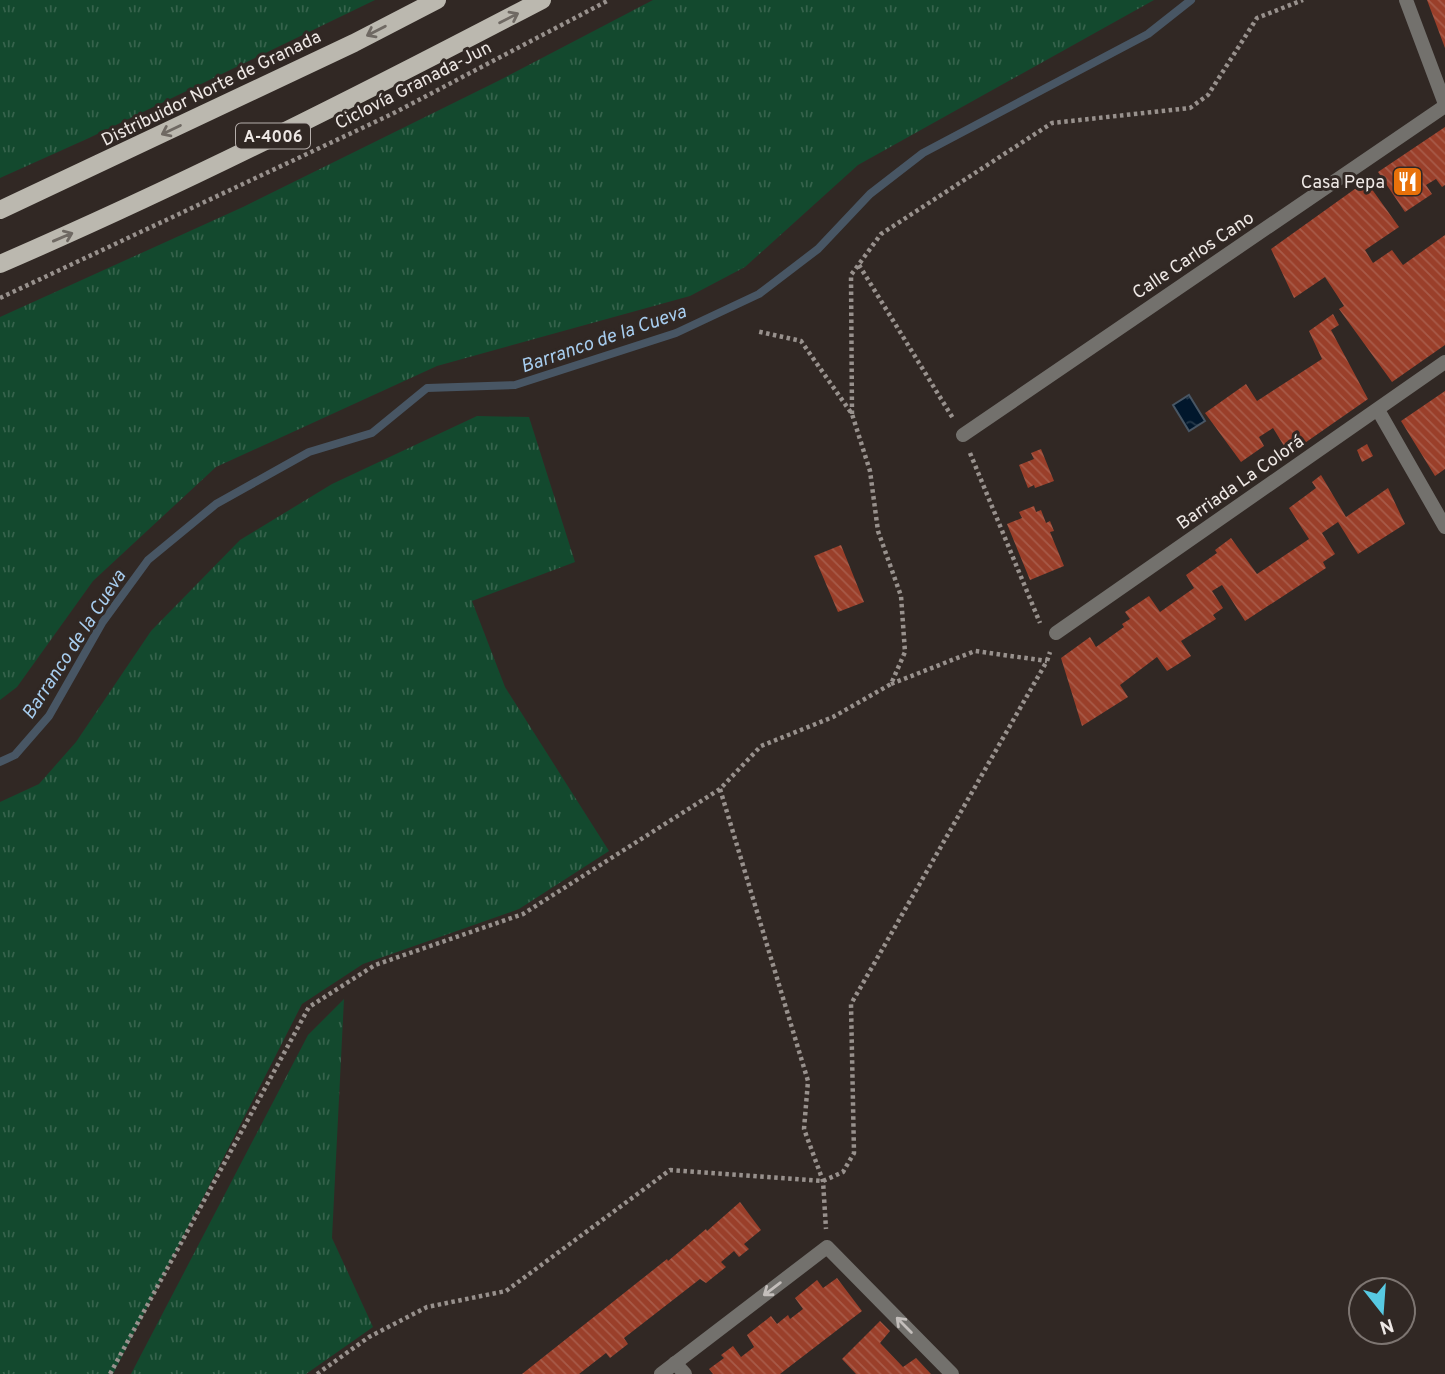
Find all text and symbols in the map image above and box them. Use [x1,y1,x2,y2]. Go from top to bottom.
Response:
one-way arrow [498,10,519,24]
one-way arrow [366,25,387,39]
street label: Distribuidor Norte de Granada [98,26,325,153]
street label: Ciclovía Granada-Jun [331,37,496,136]
one-way arrow [161,124,182,138]
road number: A-4006 [236,124,310,148]
restaurant icon: Casa Pepa [1391,165,1425,199]
place label: Casa Pepa [1301,172,1385,195]
street label: Calle Carlos Cano [1129,207,1259,305]
one-way arrow [51,230,73,243]
water label: Barranco de la Cueva [518,300,690,379]
street label: Barriada La Colorá [1173,431,1309,536]
water label: Barranco de la Cueva [17,566,132,724]
north arrow [1347,1276,1417,1346]
one-way arrow [764,1281,782,1296]
text: N [1376,1312,1396,1339]
one-way arrow [896,1317,913,1334]

